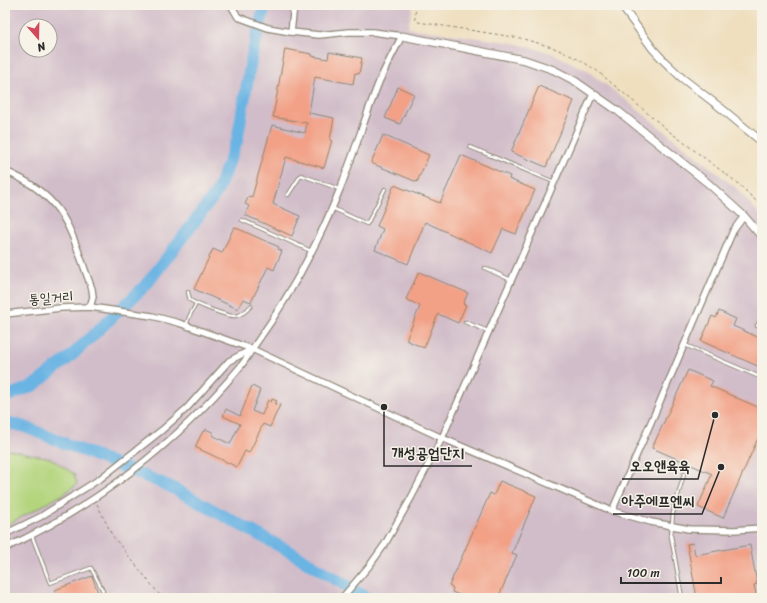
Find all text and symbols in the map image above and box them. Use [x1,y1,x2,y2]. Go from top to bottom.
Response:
north arrow [18,18,58,58]
text: N [34,36,49,57]
street label: 통일거리 [28,284,74,312]
callout: 개성공업단지 [384,439,472,466]
text: 개성공업단지 [392,440,464,466]
callout: 오오앤육육 [622,452,698,479]
text: 오오앤육육 [630,453,690,479]
callout: 아주에프엔씨 [613,487,702,514]
text: 아주에프엔씨 [621,488,694,514]
scale bar [621,559,721,585]
text: 100 m [627,562,660,584]

